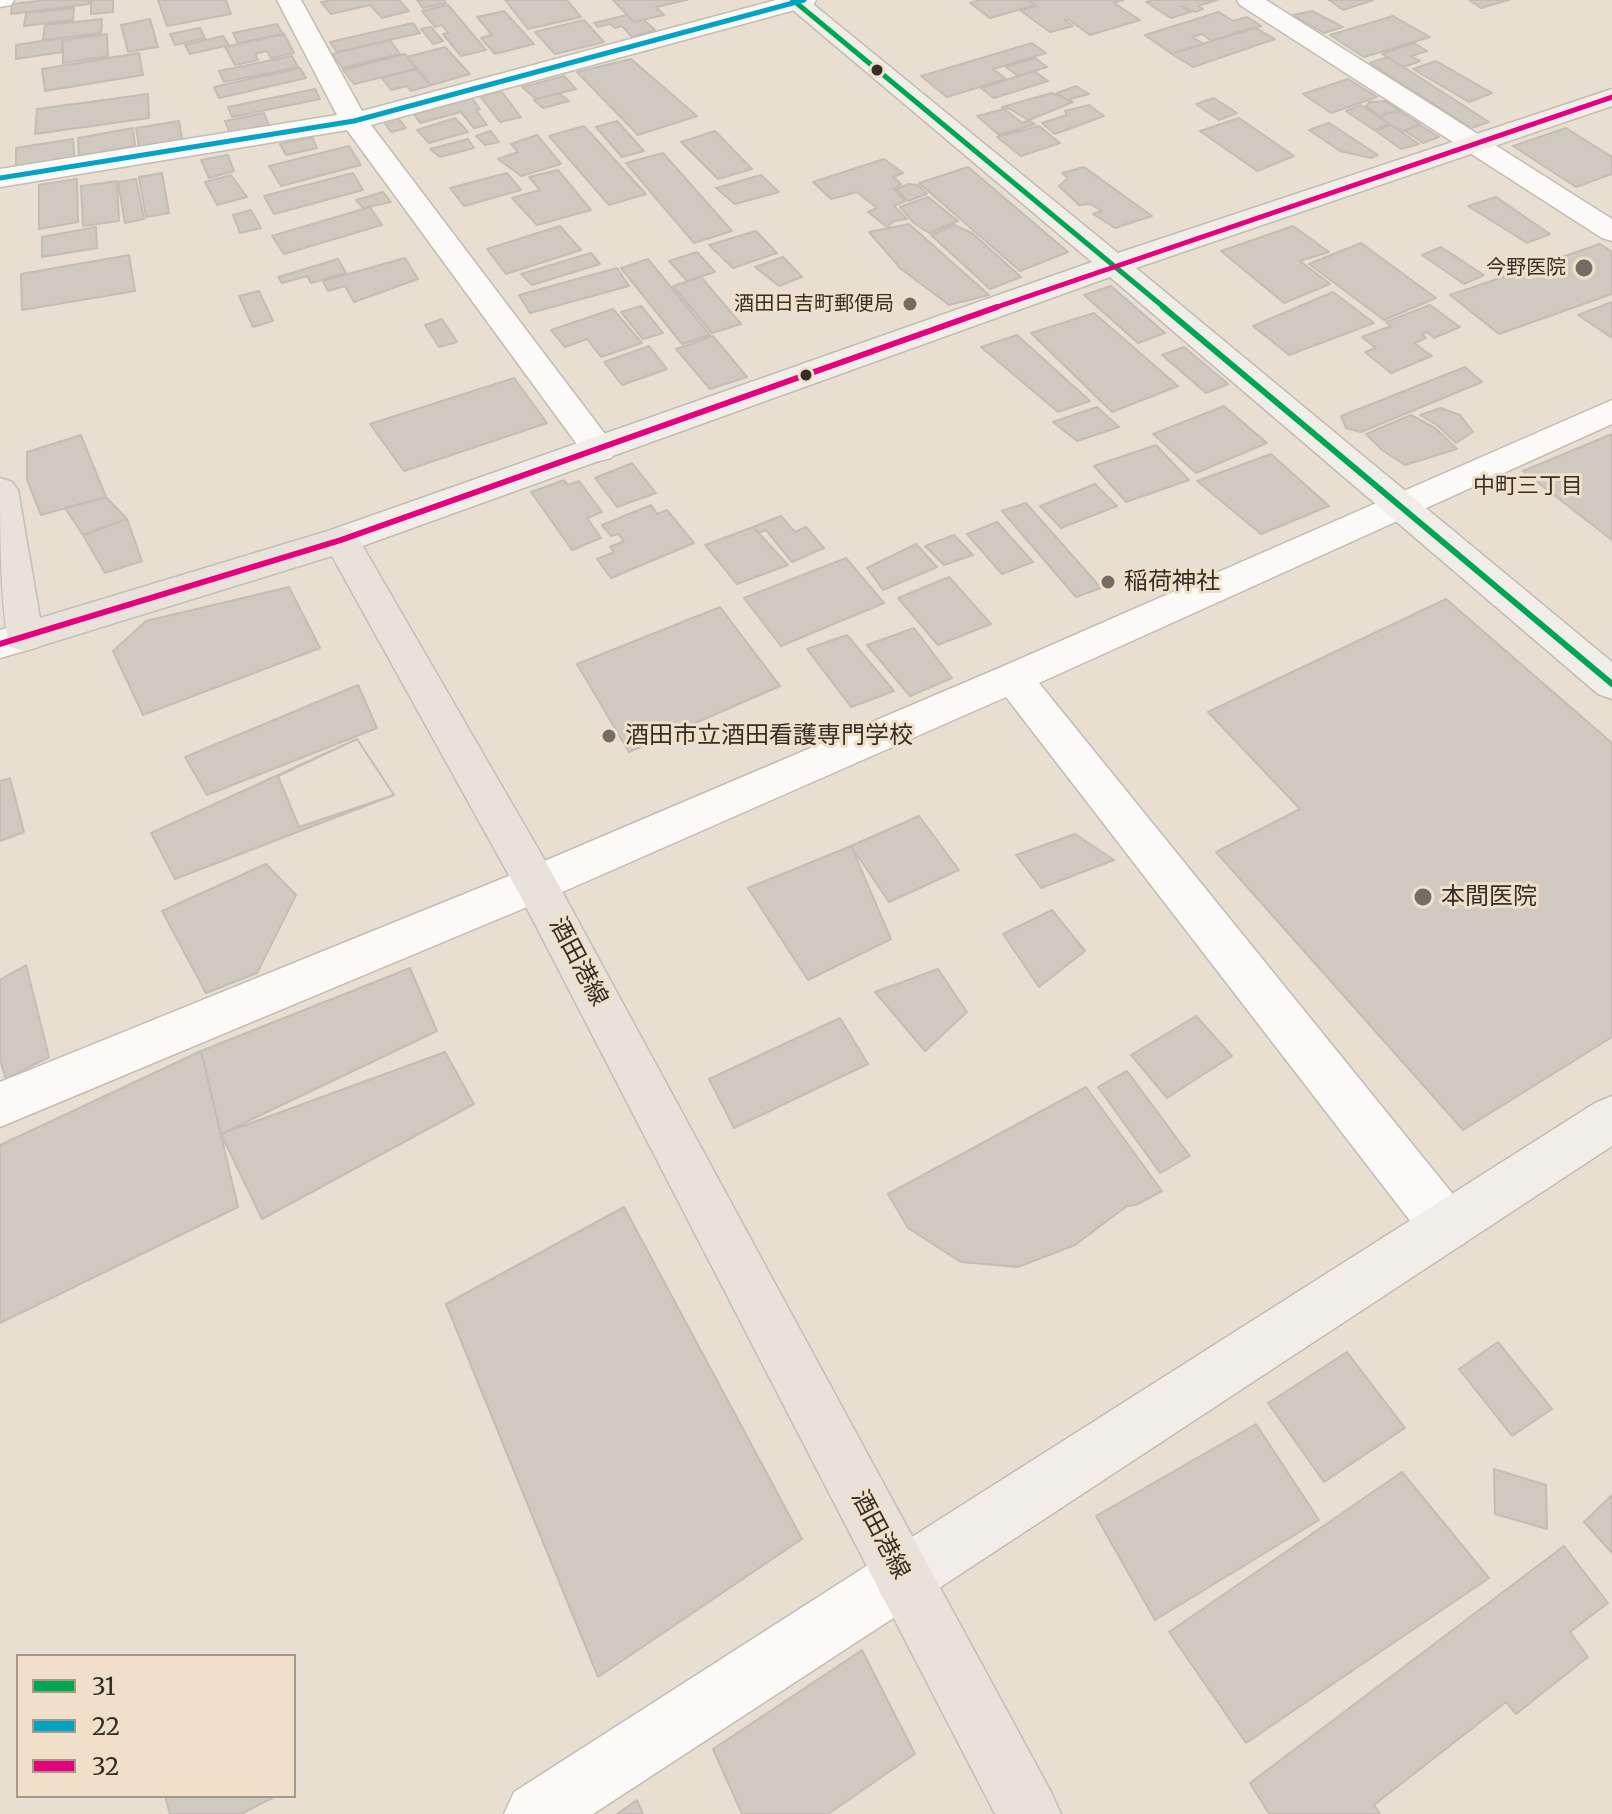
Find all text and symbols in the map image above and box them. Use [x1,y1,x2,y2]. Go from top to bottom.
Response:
unlabelled marker [869,62,885,78]
place label: 今野医院 [1486,256,1566,280]
marker: 今野医院 [1573,257,1595,279]
place label: 酒田日吉町郵便局 [734,292,894,316]
marker: 酒田日吉町郵便局 [901,295,919,313]
unlabelled marker [798,367,814,383]
district label: 中町三丁目 [1473,474,1583,500]
place label: 稲荷神社 [1124,568,1220,596]
marker: 稲荷神社 [1099,573,1117,591]
place label: 酒田市立酒田看護専門学校 [625,722,913,750]
marker: 酒田市立酒田看護専門学校 [600,727,618,745]
place label: 本間医院 [1441,883,1537,911]
marker: 本間医院 [1412,886,1434,908]
street label: 酒田港線 [543,913,613,1011]
street label: 酒田港線 [845,1486,915,1584]
legend [16,1654,296,1798]
text: 31 [92,1671,116,1702]
text: 22 [92,1711,120,1742]
text: 32 [92,1751,119,1782]

